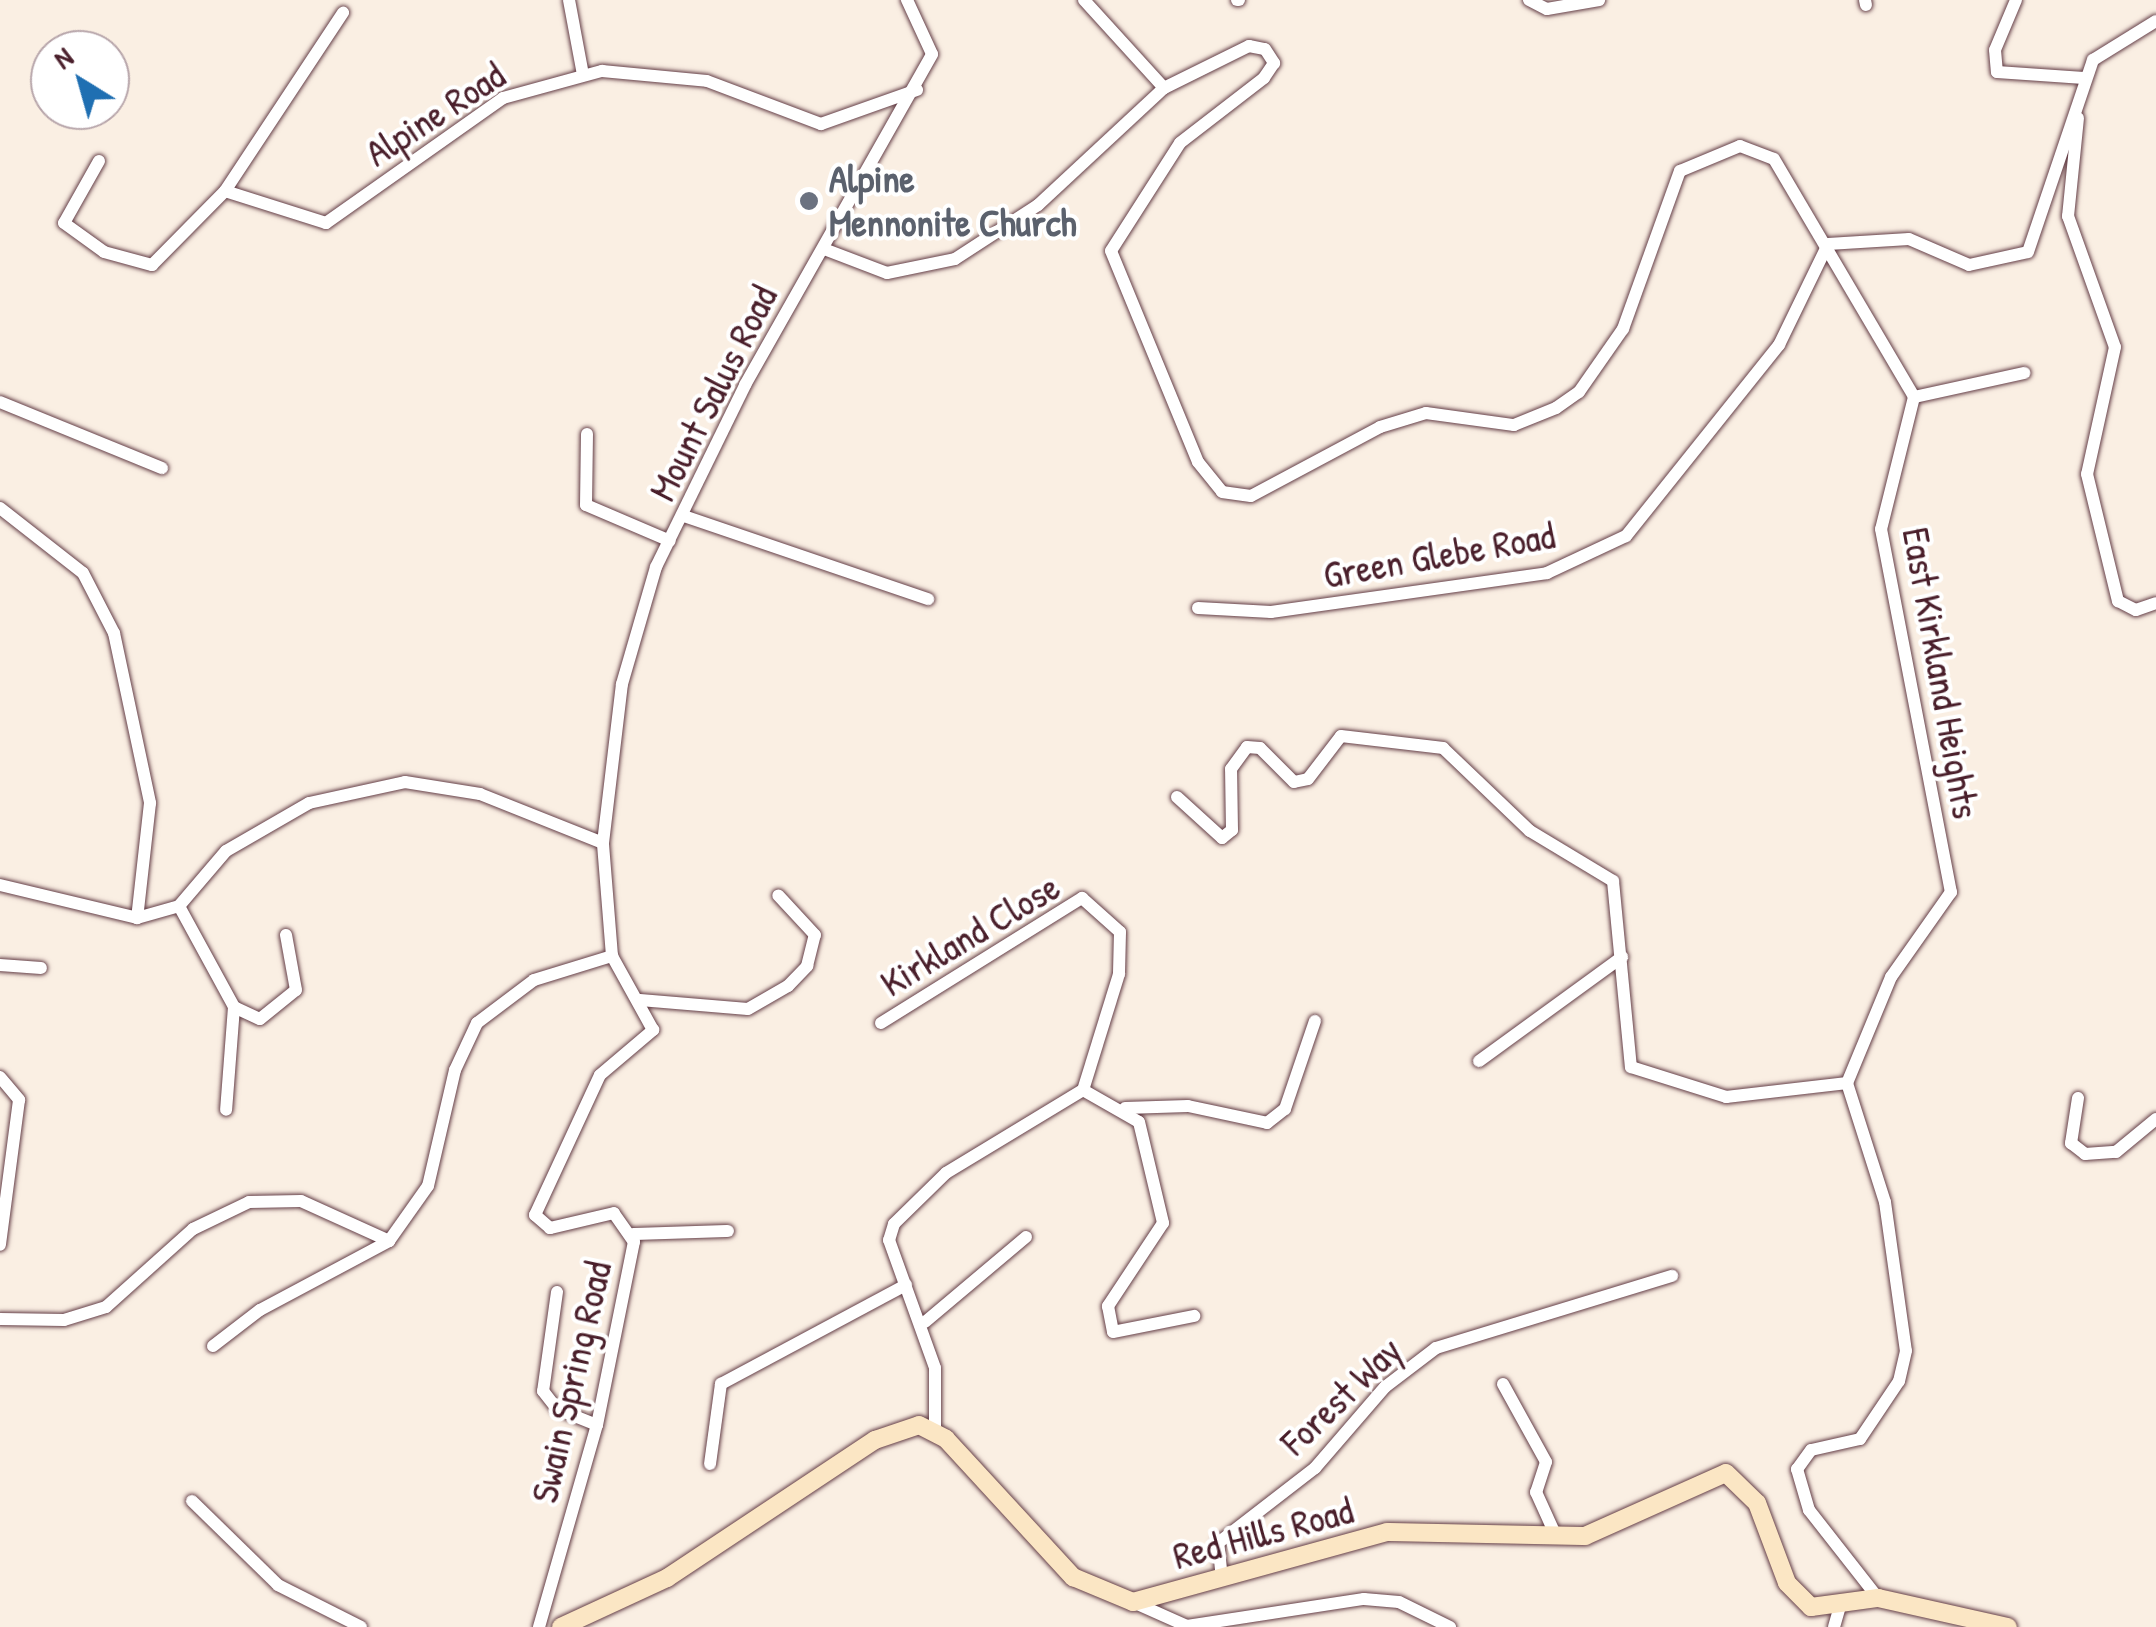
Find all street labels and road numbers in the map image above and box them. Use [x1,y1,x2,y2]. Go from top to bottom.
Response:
street label: Alpine Road [357,52,513,176]
street label: Mount Salus Road [639,278,787,508]
street label: Green Glebe Road [1320,512,1558,598]
street label: East Kirkland Heights [1893,524,1989,822]
street label: Kirkland Close [872,864,1068,1006]
street label: Swain Spring Road [521,1257,621,1507]
street label: Forest Way [1271,1327,1411,1465]
street label: Red Hills Road [1168,1487,1358,1579]

